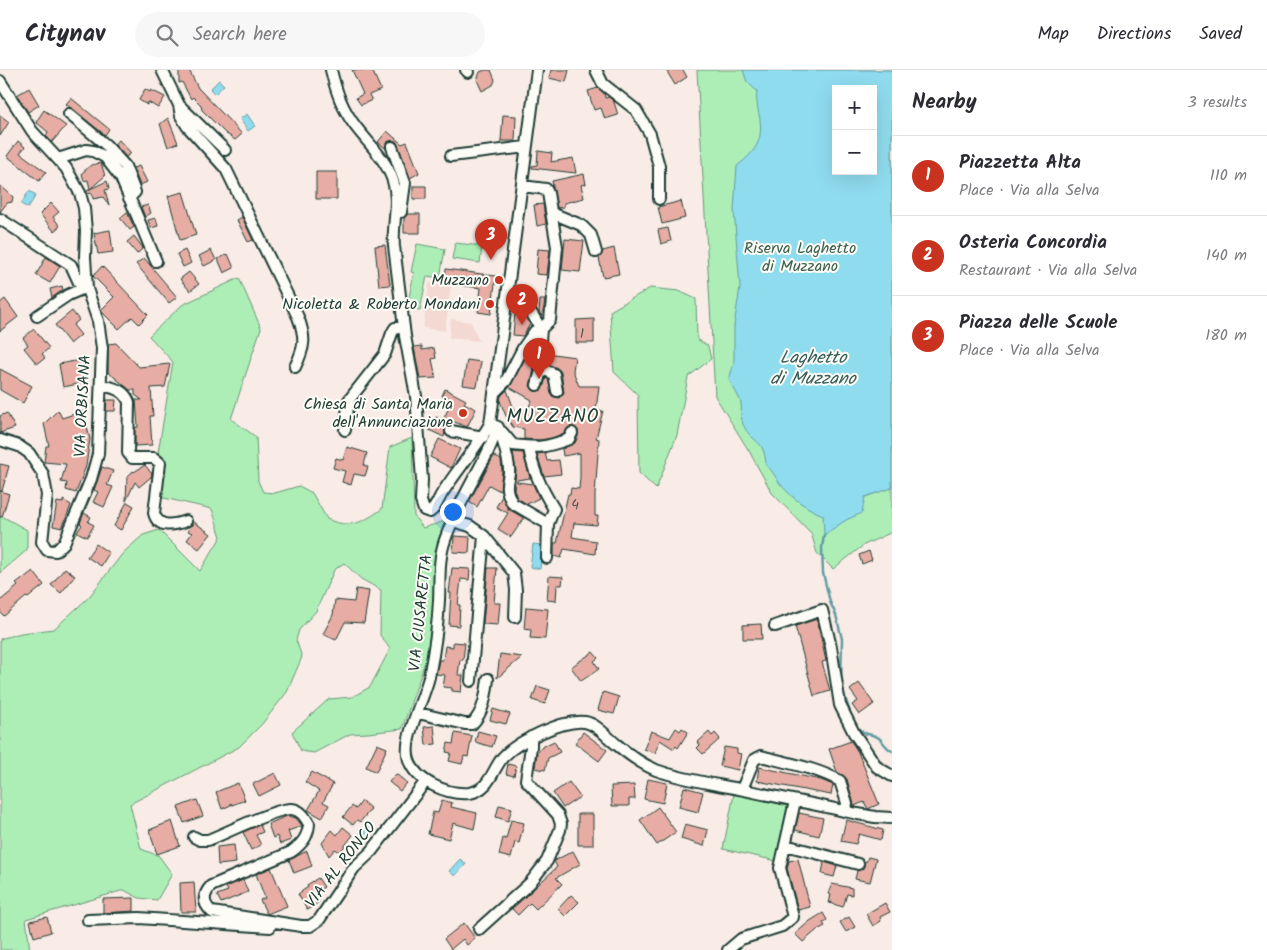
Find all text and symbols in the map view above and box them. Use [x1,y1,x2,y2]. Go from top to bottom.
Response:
search box [135,12,485,57]
text: Citynav [25,15,105,54]
text: Search here [193,20,287,50]
text: Map [1037,20,1069,49]
text: Directions [1097,20,1171,49]
text: Saved [1199,20,1242,49]
icon: search [153,21,181,49]
map controls [832,85,877,175]
button: + [832,85,877,130]
text: Nearby [912,86,977,119]
text: 3 results [1188,90,1247,115]
button: − [832,130,877,175]
text: Piazzetta Alta [959,148,1081,178]
text: 1 [926,163,930,188]
text: 110 m [1210,163,1247,188]
text: Place · Via alla Selva [959,178,1099,203]
pin: 3 [475,219,507,260]
text: Osteria Concordia [959,228,1107,258]
park label: Riserva Laghetto di Muzzano [744,236,856,279]
text: 2 [923,243,933,268]
text: 140 m [1206,243,1247,268]
text: Restaurant · Via alla Selva [959,258,1137,283]
place label: Muzzano [431,268,489,293]
marker: Muzzano [493,274,505,286]
pin: 2 [506,284,538,325]
place label: Nicoletta & Roberto Mondani [282,292,481,317]
marker: Nicoletta & Roberto Mondani [484,298,496,310]
text: Piazza delle Scuole [959,308,1118,338]
house number: 1 [580,323,584,345]
text: 3 [924,323,932,348]
text: 180 m [1205,323,1247,348]
pin: 1 [523,338,555,379]
text: Place · Via alla Selva [959,338,1099,363]
water label: Laghetto di Muzzano [770,344,858,394]
street label: VIA ORBISANA [68,354,98,458]
place label: Chiesa di Santa Maria dell'Annunciazione [304,392,453,435]
district label: MUZZANO [507,402,599,432]
marker: Chiesa di Santa Maria dell'Annunciazione [457,407,469,419]
house number: 4 [571,494,579,516]
your location [440,499,466,525]
street label: VIA CIUSARETTA [402,553,440,673]
street label: VIA AL RONCO [299,816,383,914]

